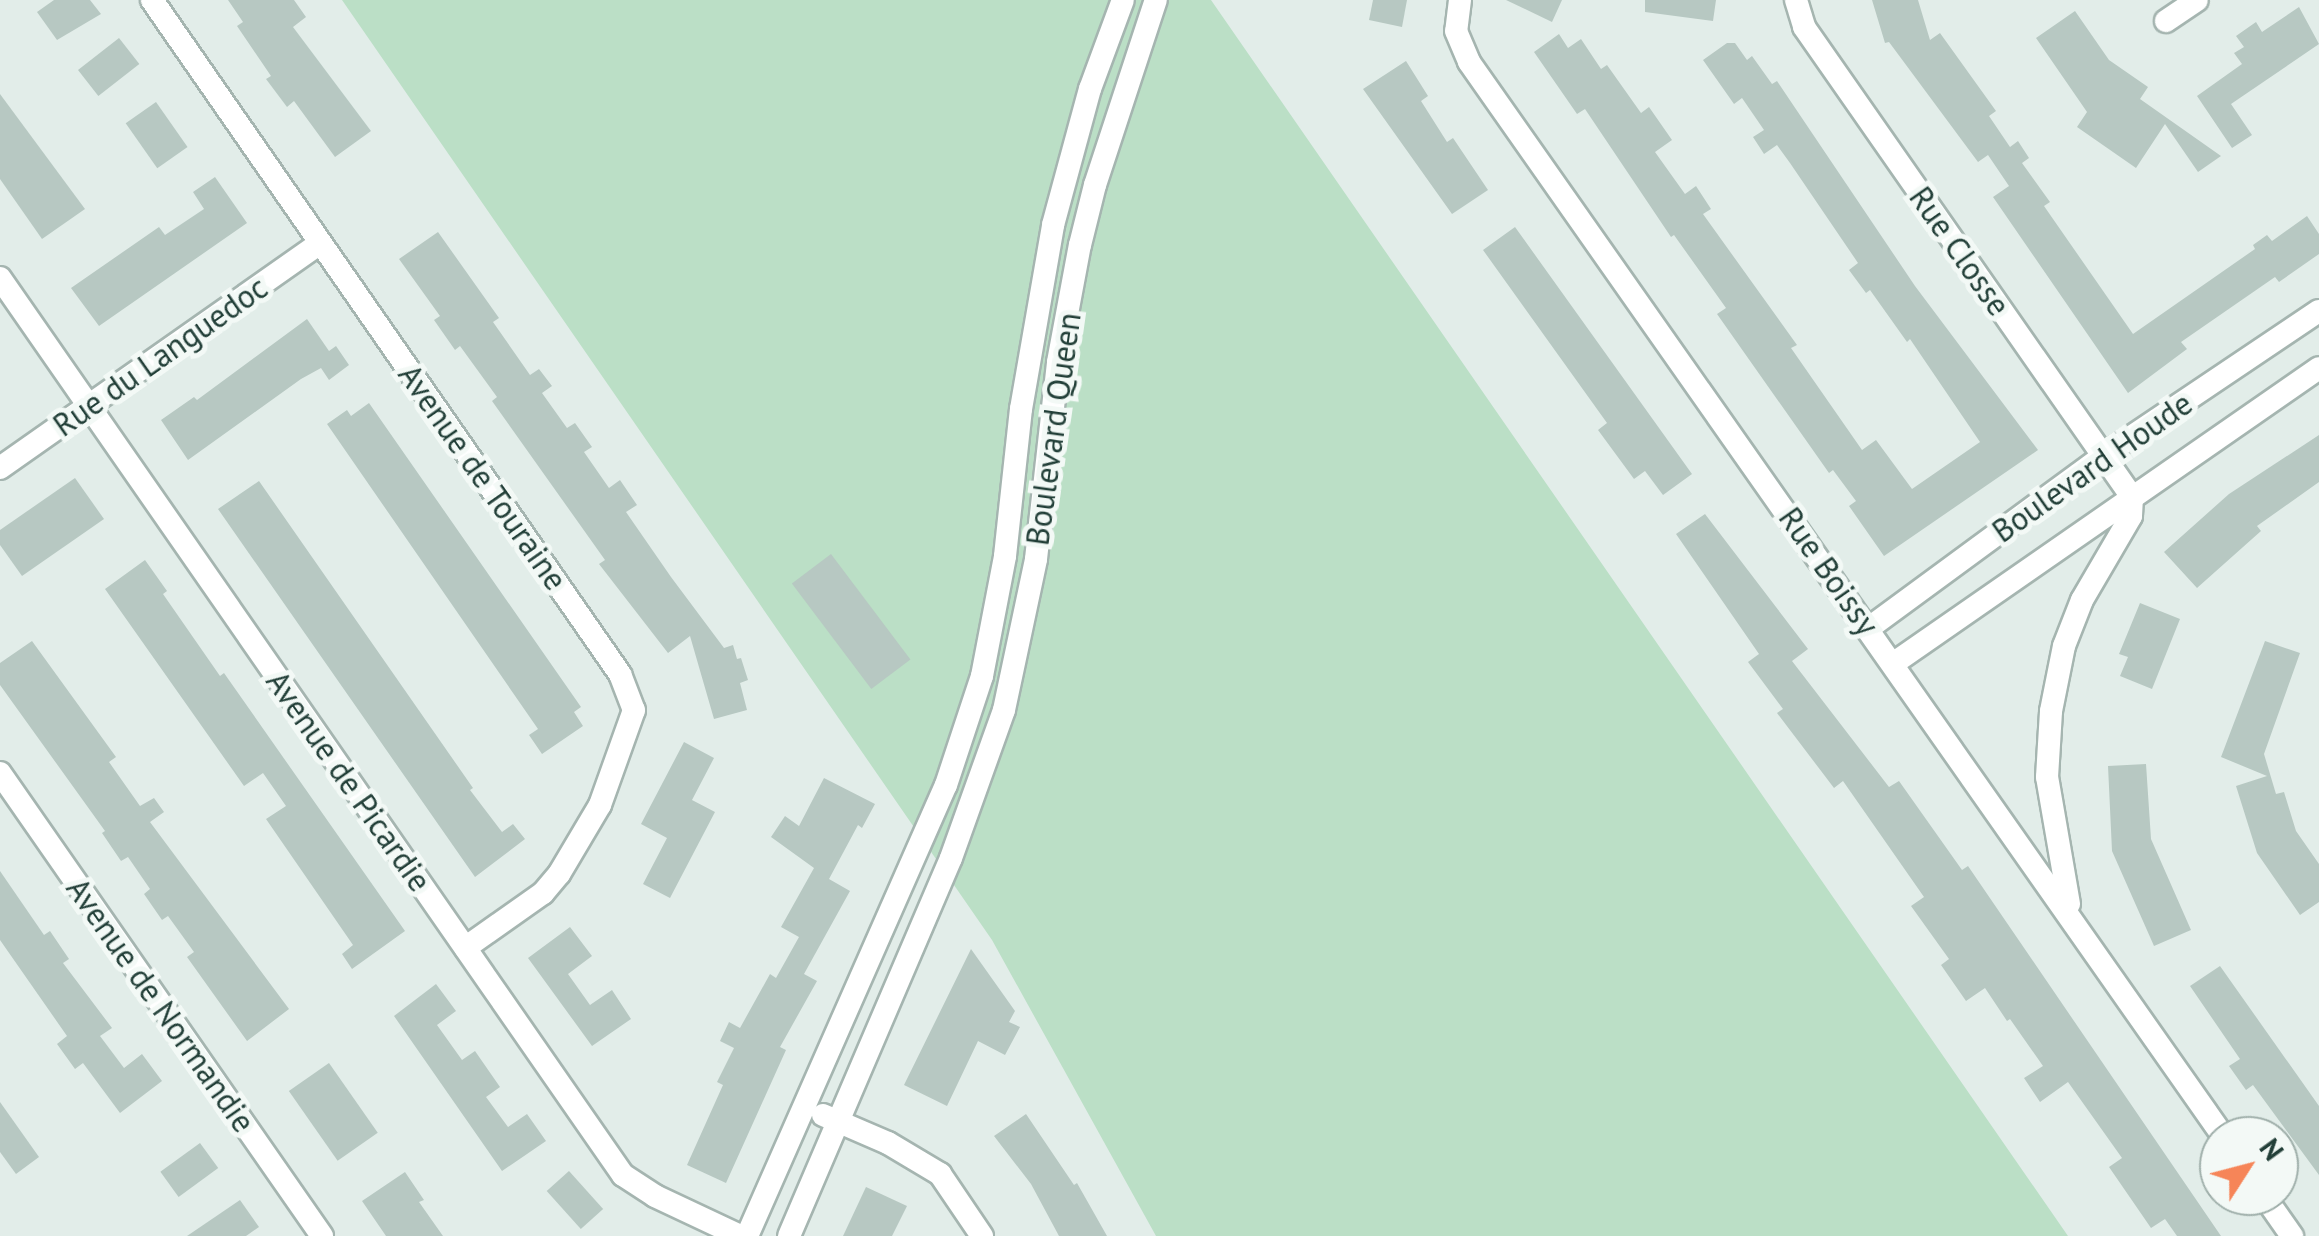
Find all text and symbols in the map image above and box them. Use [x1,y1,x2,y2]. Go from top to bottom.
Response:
street label: Rue Closse [1902,179,2018,323]
street label: Rue du Languedoc [46,268,274,444]
street label: Boulevard Queen [1018,310,1088,548]
street label: Avenue de Touraine [391,356,575,598]
street label: Boulevard Houde [1985,384,2199,550]
street label: Rue Boissy [1771,500,1887,642]
street label: Avenue de Picardie [259,663,439,899]
street label: Avenue de Normandie [59,871,263,1139]
north arrow [2199,1116,2299,1216]
text: N [2252,1131,2292,1168]

